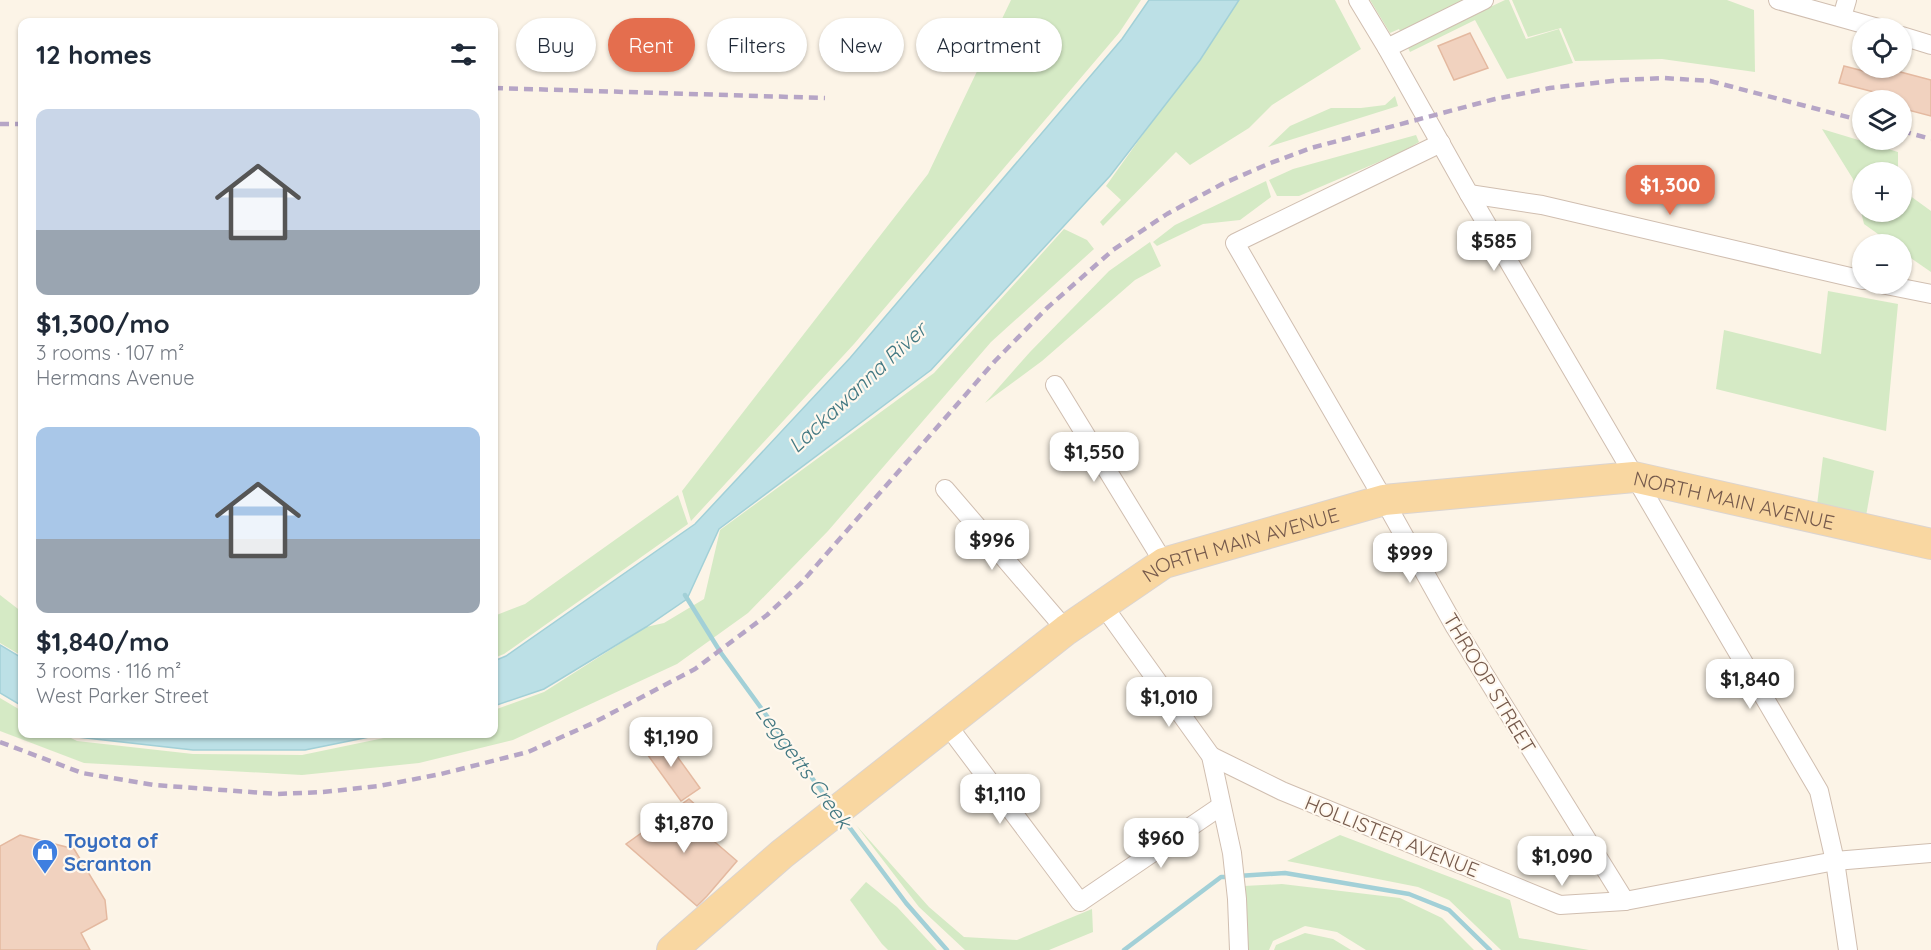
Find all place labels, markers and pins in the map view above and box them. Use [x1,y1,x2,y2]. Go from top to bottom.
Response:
pin: $1,300 [1621,165,1719,216]
pin: $585 [1458,221,1530,272]
pin: $1,550 [1045,432,1143,483]
pin: $996 [956,520,1028,571]
pin: $999 [1374,533,1446,584]
pin: $1,840 [1701,659,1799,710]
pin: $1,010 [1120,677,1218,728]
pin: $1,190 [622,717,720,768]
pin: $1,110 [951,774,1049,825]
pin: $1,870 [635,803,733,854]
pin: $960 [1125,818,1197,869]
place label: Toyota of Scranton [64,828,159,876]
pin: $1,090 [1513,836,1611,887]
shop icon: Toyota of Scranton [30,837,60,875]

